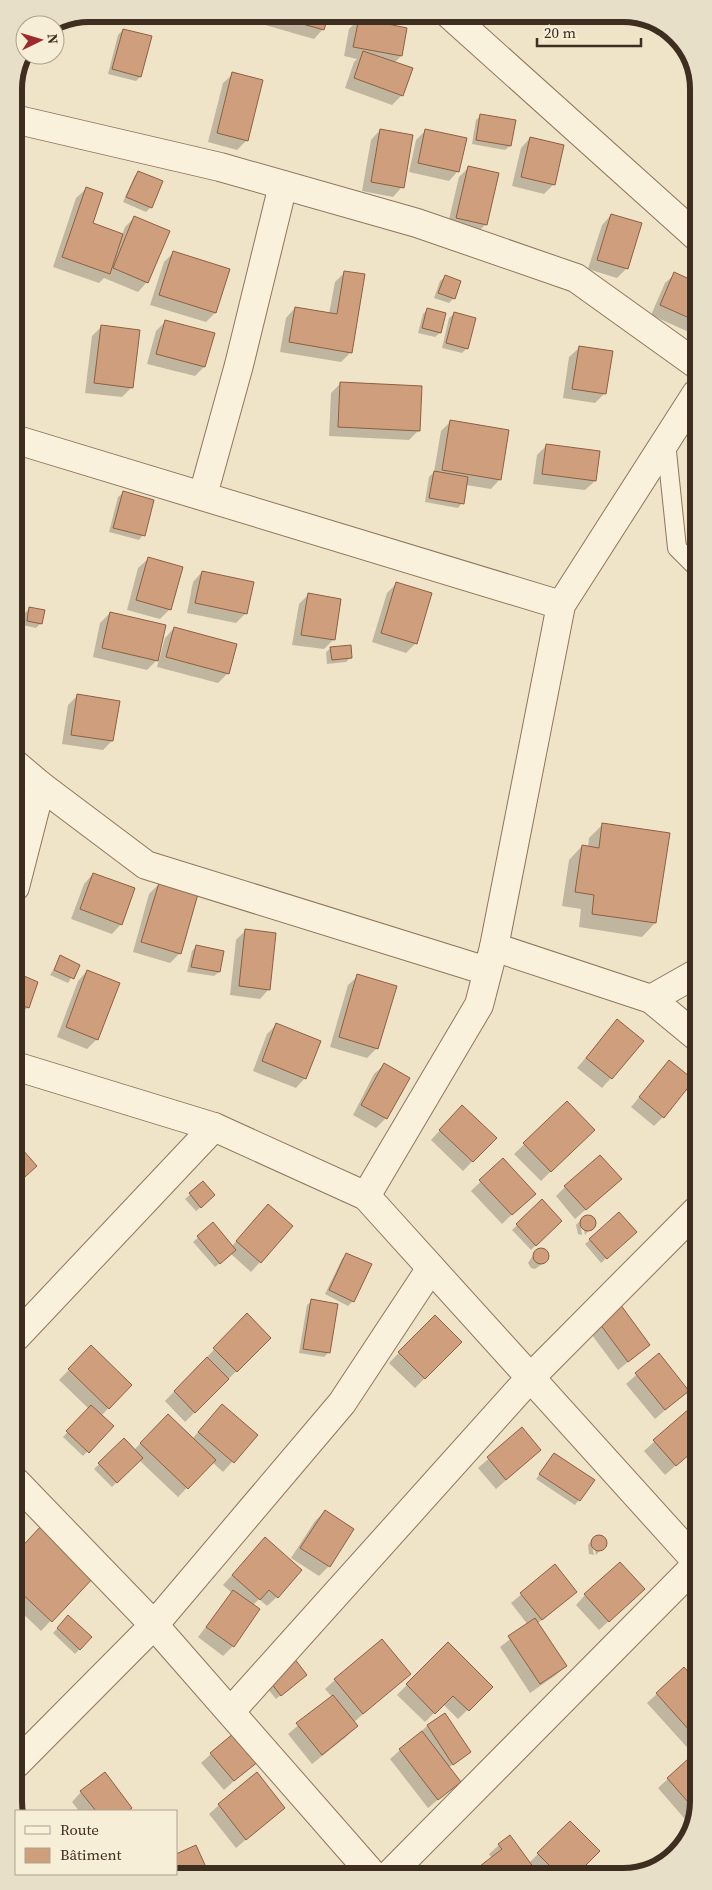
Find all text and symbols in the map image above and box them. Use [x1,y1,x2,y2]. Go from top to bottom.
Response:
north arrow [15,15,65,65]
scale bar [537,15,641,47]
text: 20 m [544,22,576,43]
text: N [43,33,63,45]
legend [15,1810,178,1875]
text: Route [60,1819,99,1840]
text: Bâtiment [60,1844,122,1865]

